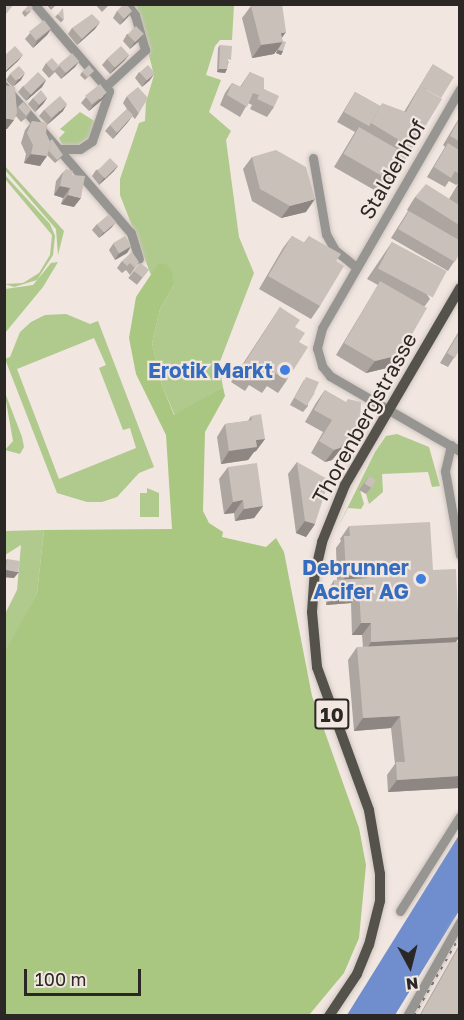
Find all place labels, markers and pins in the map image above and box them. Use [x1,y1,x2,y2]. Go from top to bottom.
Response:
place label: Erotik Markt [148,357,273,383]
marker: Erotik Markt [278,363,292,377]
place label: Debrunner Acifer AG [302,554,409,604]
marker: Debrunner Acifer AG [414,572,428,586]

